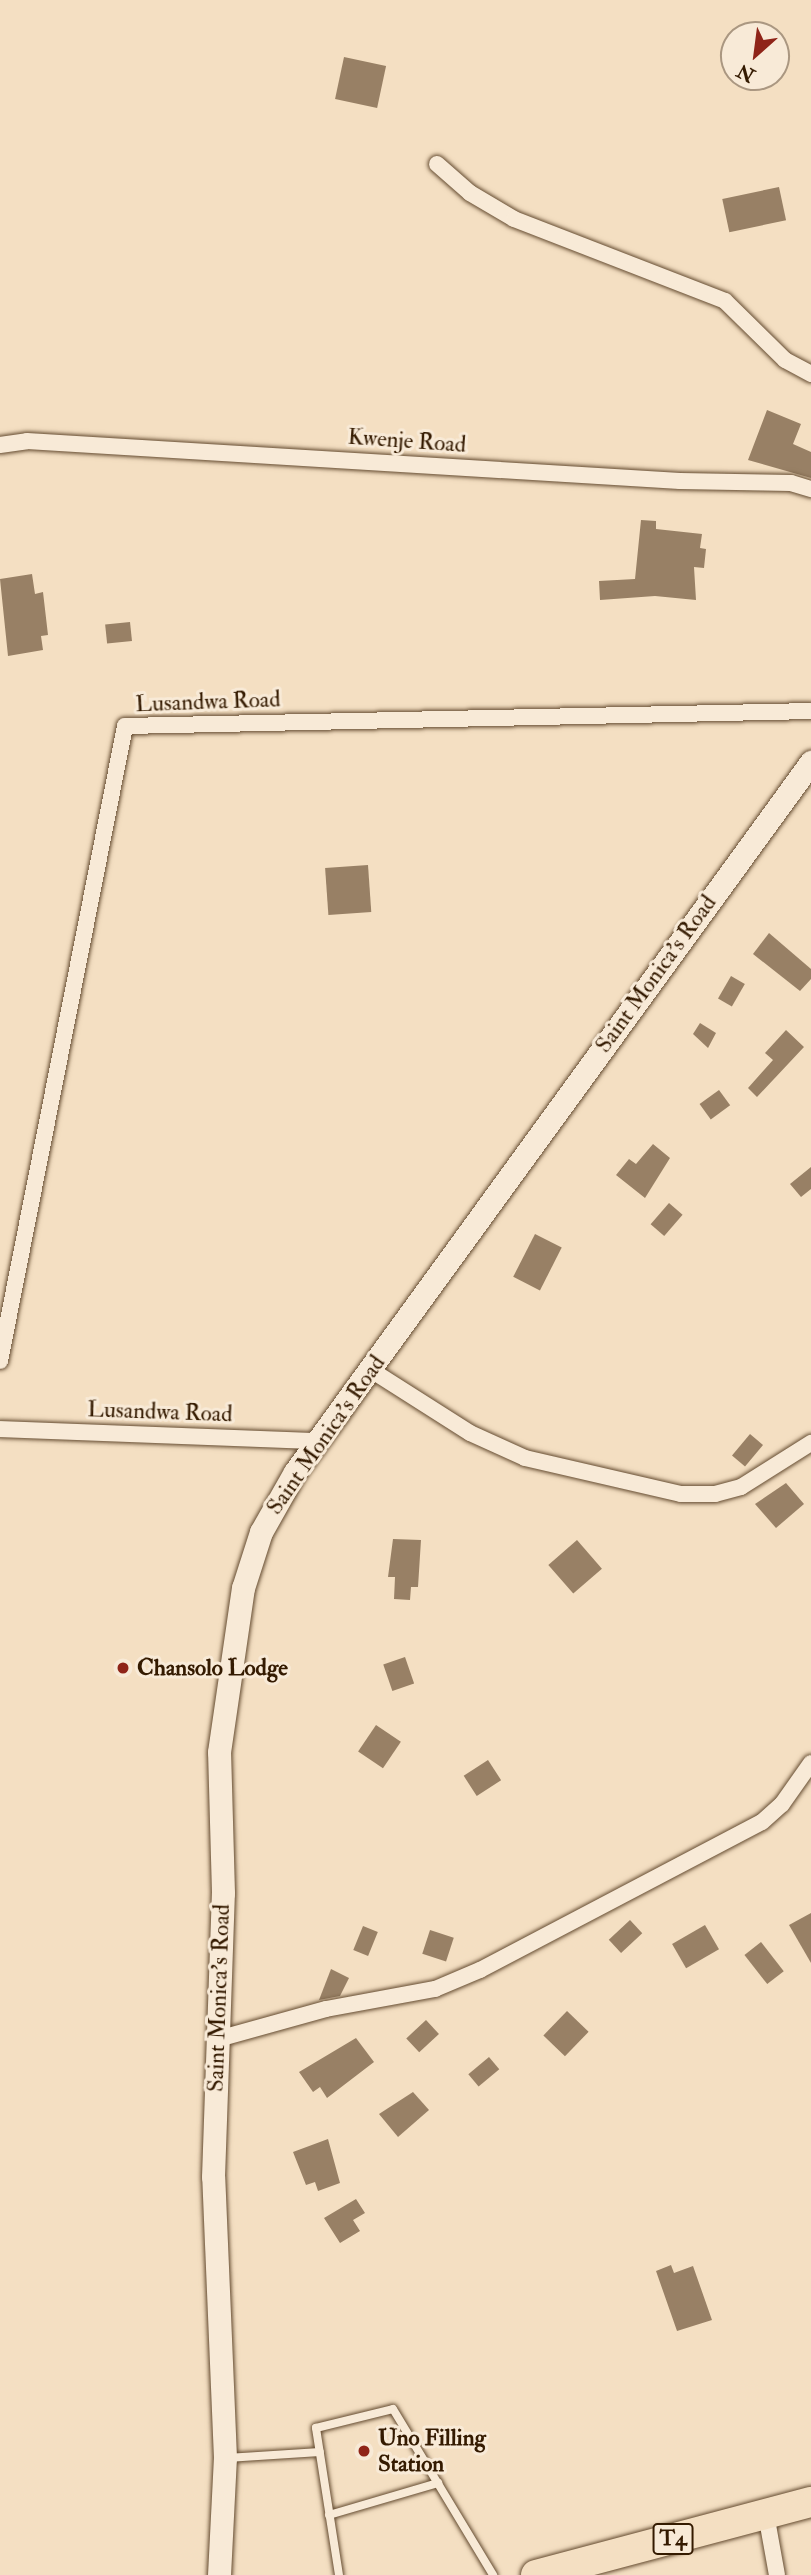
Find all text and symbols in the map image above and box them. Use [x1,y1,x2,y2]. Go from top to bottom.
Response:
north arrow [720,21,790,91]
text: N [733,58,759,87]
street label: Kwenje Road [347,423,467,459]
street label: Lusandwa Road [135,686,281,718]
street label: Saint Monica's Road [590,890,722,1058]
street label: Saint Monica's Road [261,1350,391,1520]
street label: Lusandwa Road [87,1396,233,1428]
place label: Chansolo Lodge [137,1654,288,1682]
marker: Chansolo Lodge [115,1660,131,1676]
street label: Saint Monica's Road [202,1903,236,2093]
place label: Uno Filling Station [378,2424,486,2478]
marker: Uno Filling Station [356,2443,372,2459]
road number: T4 [652,2522,694,2556]

